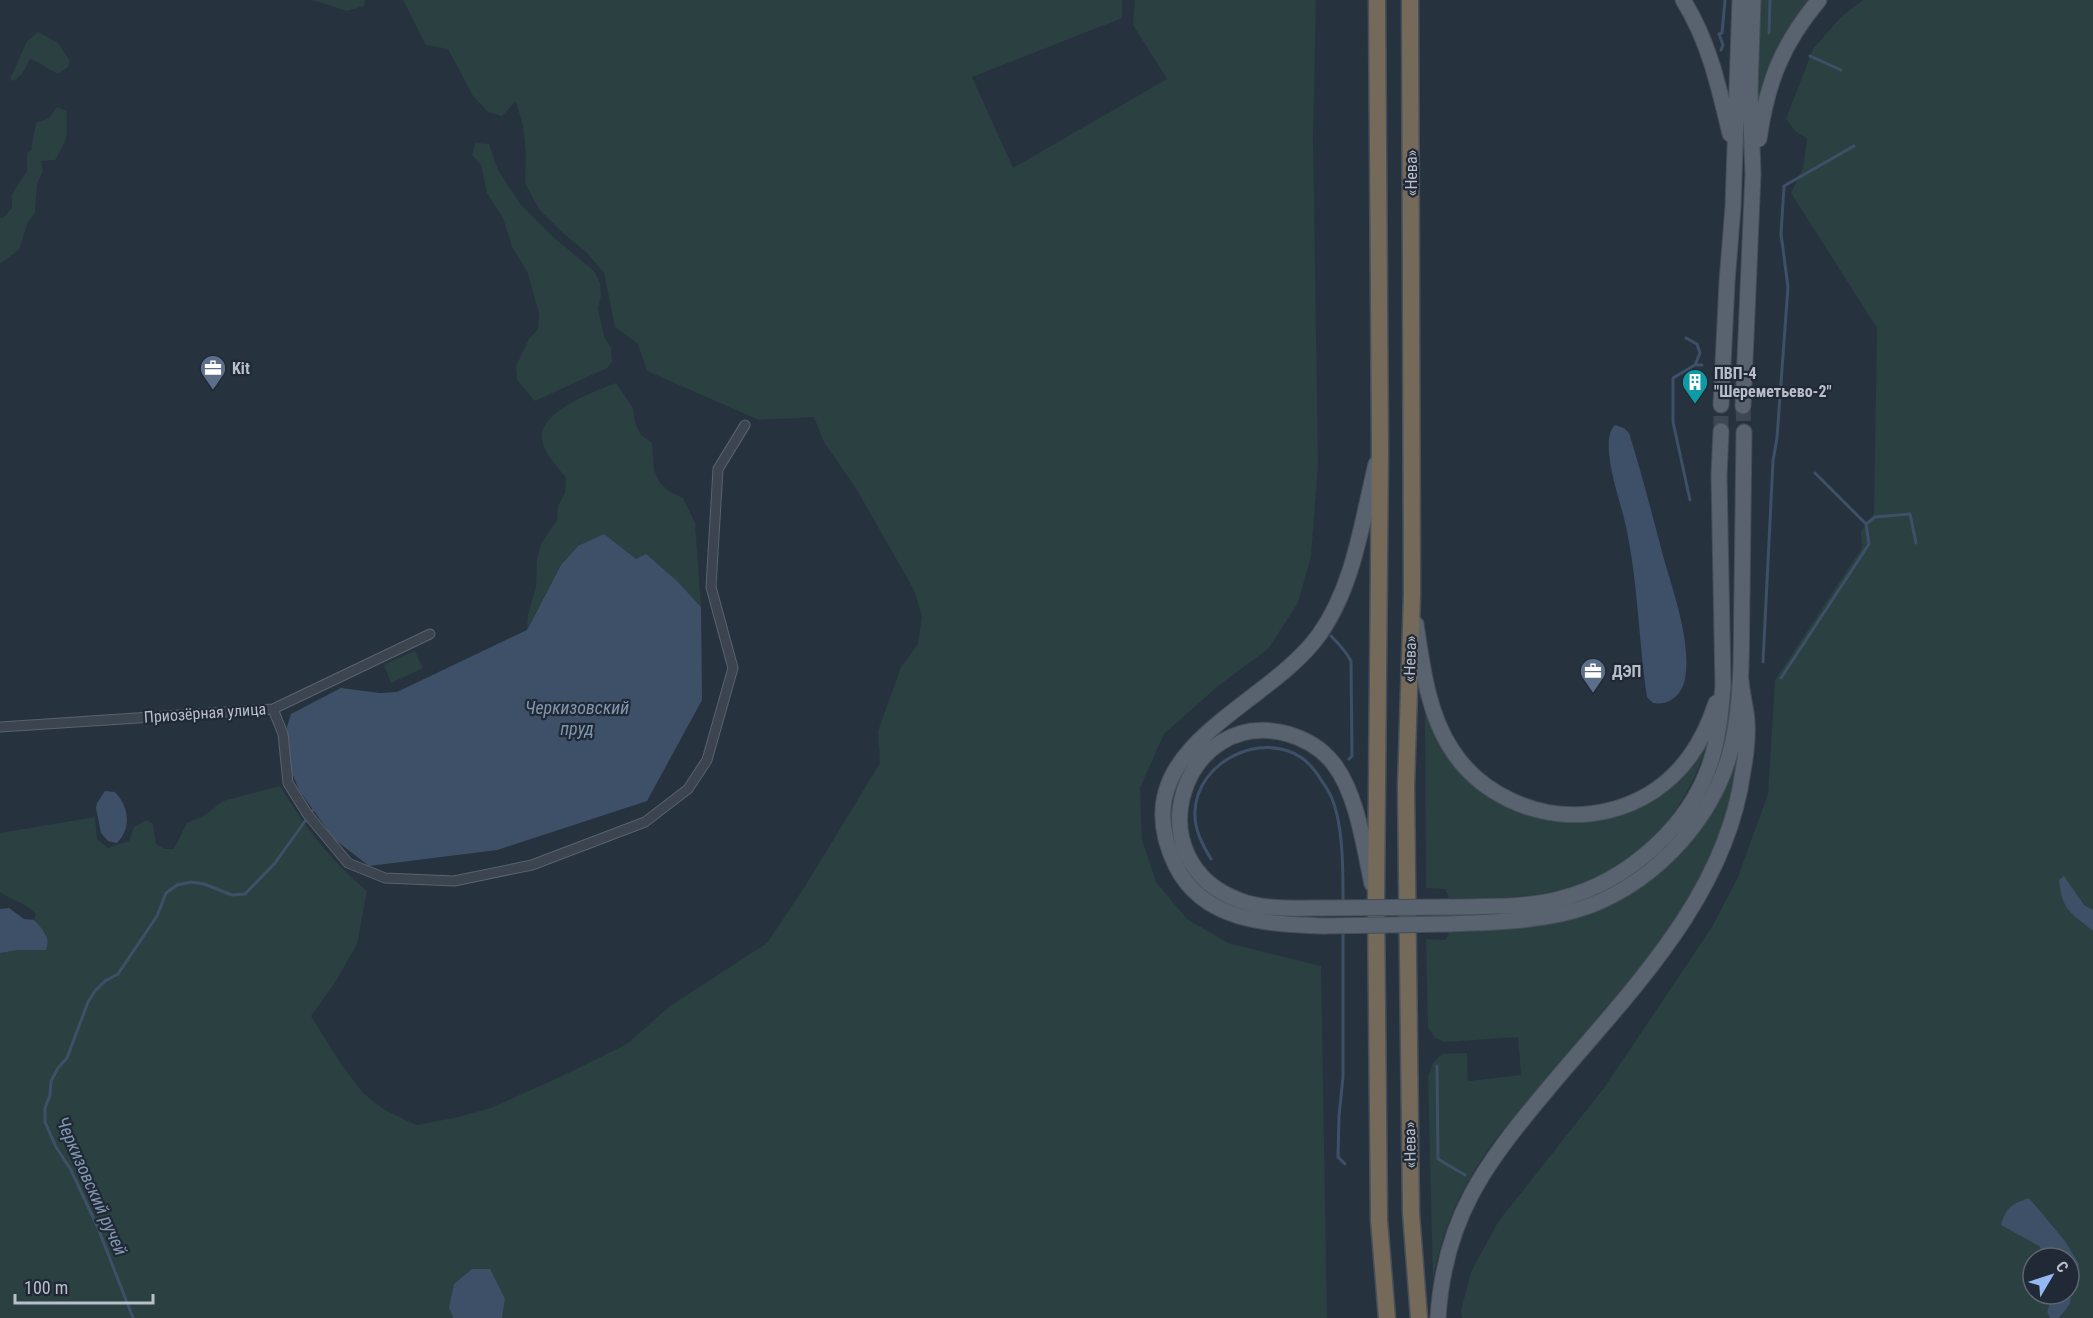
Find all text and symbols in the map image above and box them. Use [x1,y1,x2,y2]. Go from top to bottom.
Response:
street label: «Нева» [1402,149,1421,196]
office icon: Kit [198,353,228,391]
place label: Kit [232,359,250,378]
place label: ПВП-4 "Шереметьево-2" [1714,364,1832,401]
building icon: ПВП-4 "Шереметьево-2" [1680,367,1710,405]
street label: «Нева» [1400,635,1420,683]
office icon: ДЭП [1578,656,1608,694]
place label: ДЭП [1612,662,1641,681]
water label: Черкизовский пруд [525,697,629,739]
street label: Приозёрная улица [143,699,267,727]
water label: Черкизовский ручей [52,1113,132,1259]
street label: «Нева» [1400,1121,1420,1168]
north arrow [2021,1246,2081,1306]
text: С [2052,1257,2073,1276]
scale bar [15,1267,153,1305]
text: 100 m [24,1277,68,1298]

